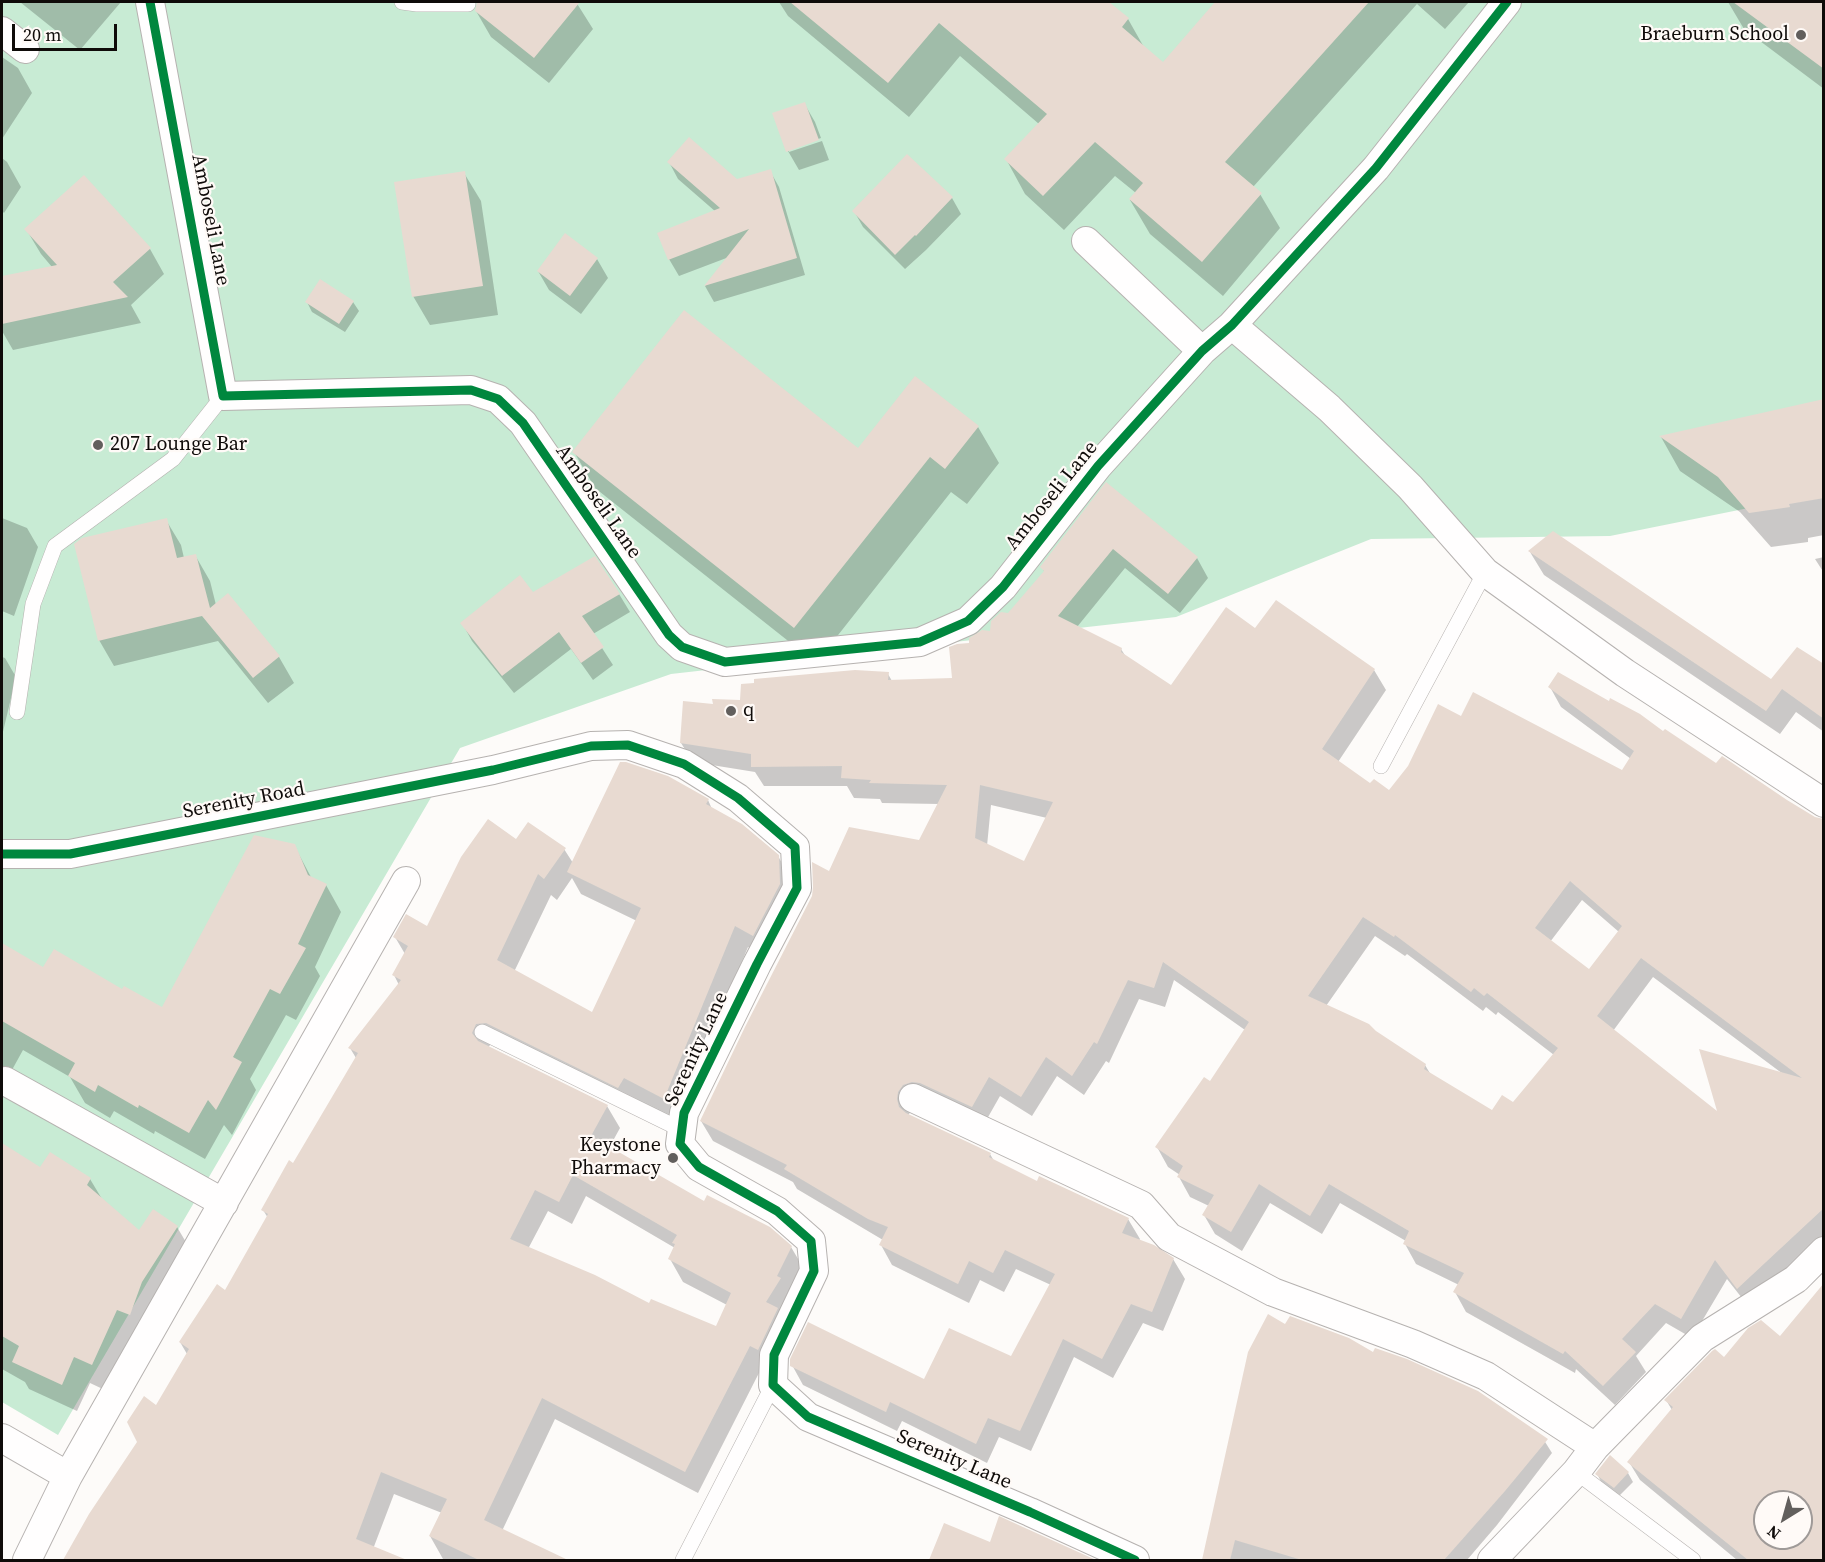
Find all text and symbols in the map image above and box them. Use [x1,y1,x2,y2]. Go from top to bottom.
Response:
scale bar [15,12,120,50]
text: 20 m [23,22,61,47]
place label: Braeburn School [1640,23,1789,47]
marker: Braeburn School [1794,28,1808,42]
street label: Amboseli Lane [185,152,235,288]
place label: 207 Lounge Bar [110,433,247,457]
street label: Amboseli Lane [1001,437,1103,555]
marker: 207 Lounge Bar [91,438,105,452]
street label: Amboseli Lane [550,440,646,564]
place label: q [743,699,754,723]
marker: q [724,704,738,718]
street label: Serenity Road [181,777,307,825]
street label: Serenity Lane [660,988,734,1110]
place label: Keystone Pharmacy [570,1134,661,1181]
marker: Keystone Pharmacy [666,1151,680,1165]
street label: Serenity Lane [893,1425,1015,1495]
north arrow [1753,1490,1813,1550]
text: N [1762,1520,1785,1545]

